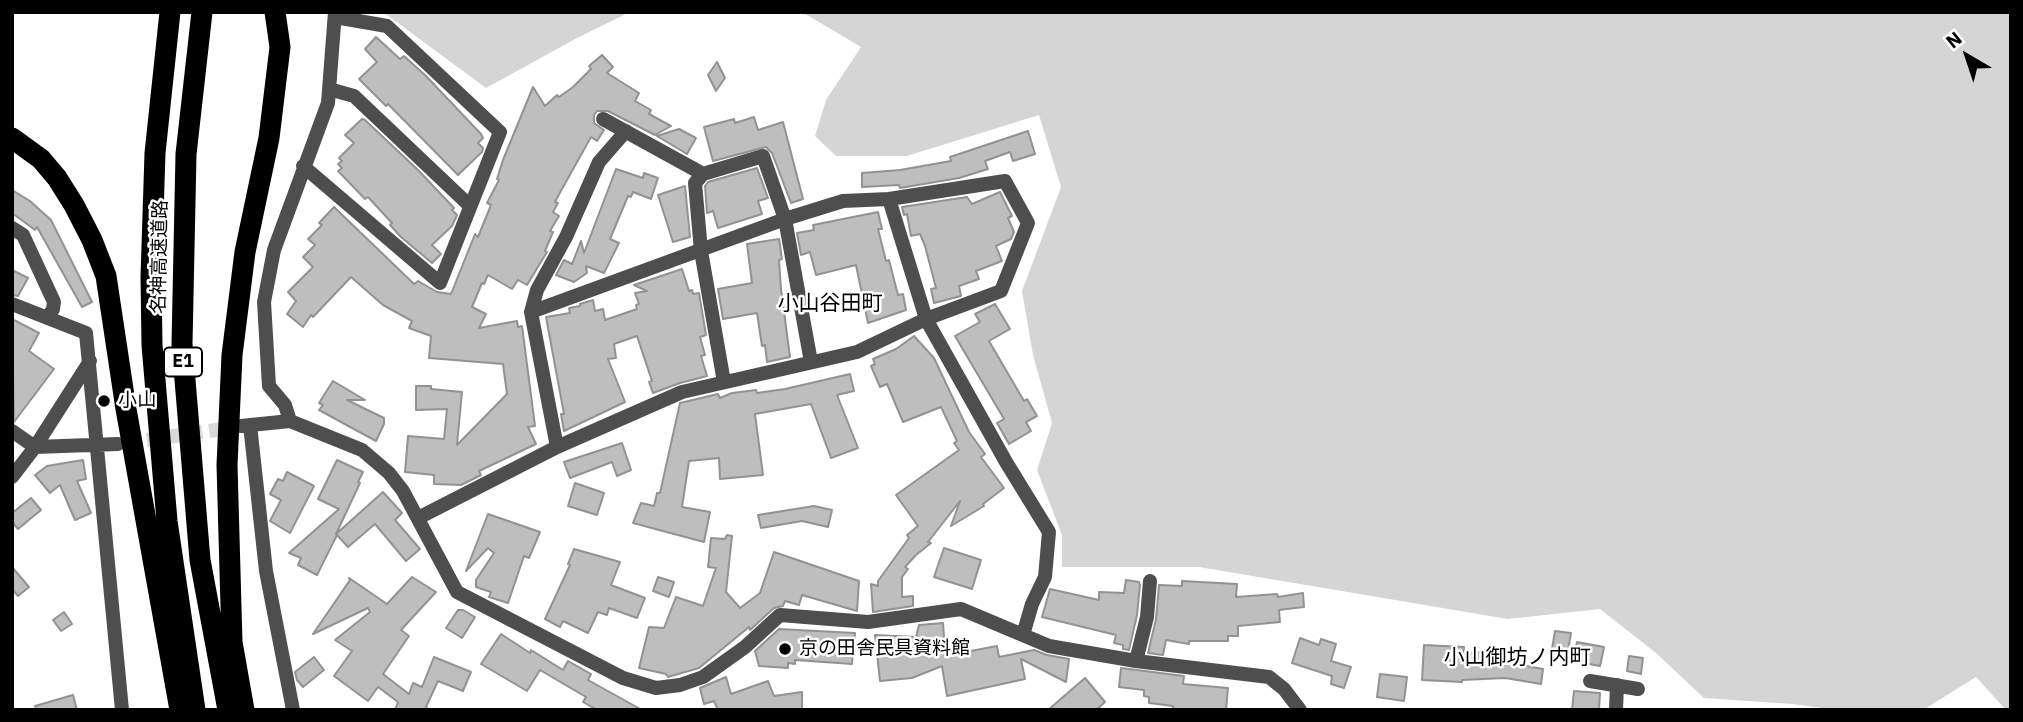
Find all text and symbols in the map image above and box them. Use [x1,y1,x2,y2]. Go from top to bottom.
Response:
north arrow [1932,21,2002,91]
text: N [1941,26,1967,53]
street label: 名神高速道路 [148,200,172,314]
district label: 小山谷田町 [778,291,882,317]
road number: E1 [164,348,202,376]
place label: 小山 [118,390,156,412]
marker: 小山 [96,393,112,409]
place label: 京の田舎民具資料館 [799,638,970,660]
marker: 京の田舎民具資料館 [777,641,793,657]
district label: 小山御坊ノ内町 [1444,645,1590,671]

